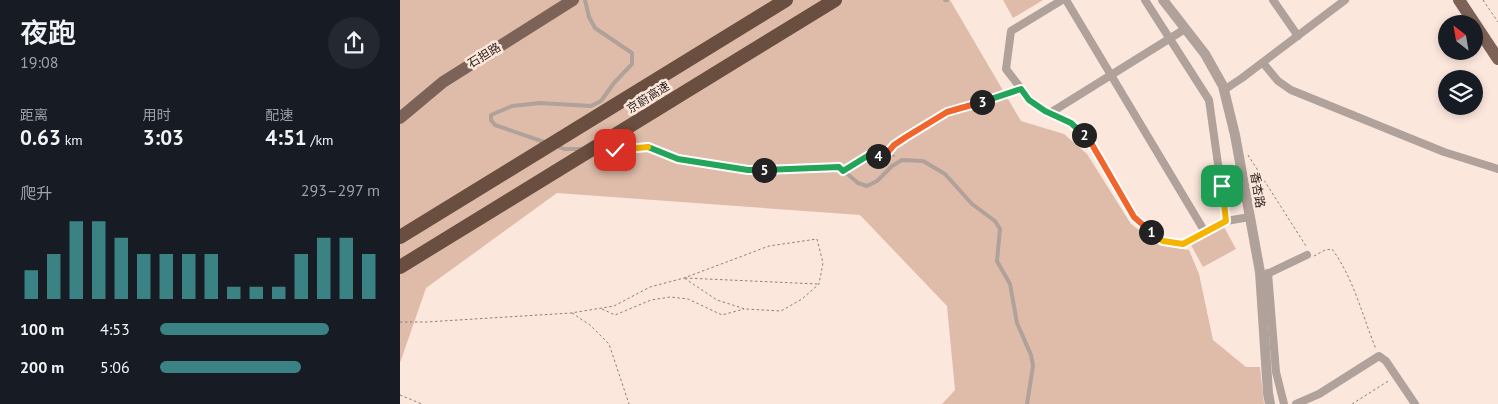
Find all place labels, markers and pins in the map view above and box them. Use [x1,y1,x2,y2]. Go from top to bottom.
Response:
pin: 3 [970,90,994,114]
pin: 2 [1072,122,1096,148]
pin [594,129,636,171]
pin: 4 [866,144,890,168]
pin: 5 [752,158,776,182]
pin [1201,165,1243,207]
pin: 1 [1138,220,1164,244]

